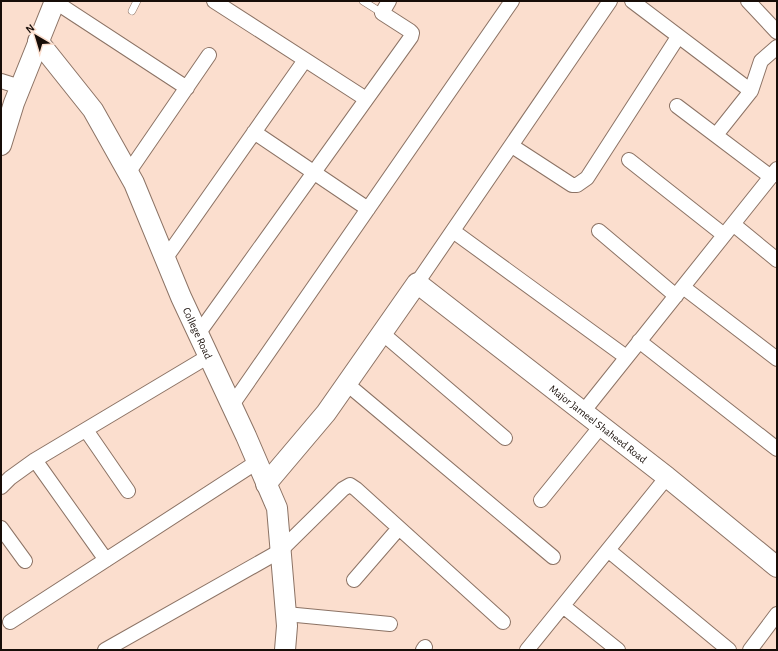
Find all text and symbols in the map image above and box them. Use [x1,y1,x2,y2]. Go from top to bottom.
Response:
north arrow [16,16,56,56]
text: N [24,22,37,35]
street label: College Road [181,306,215,361]
street label: Major Jameel Shaheed Road [547,382,649,465]

